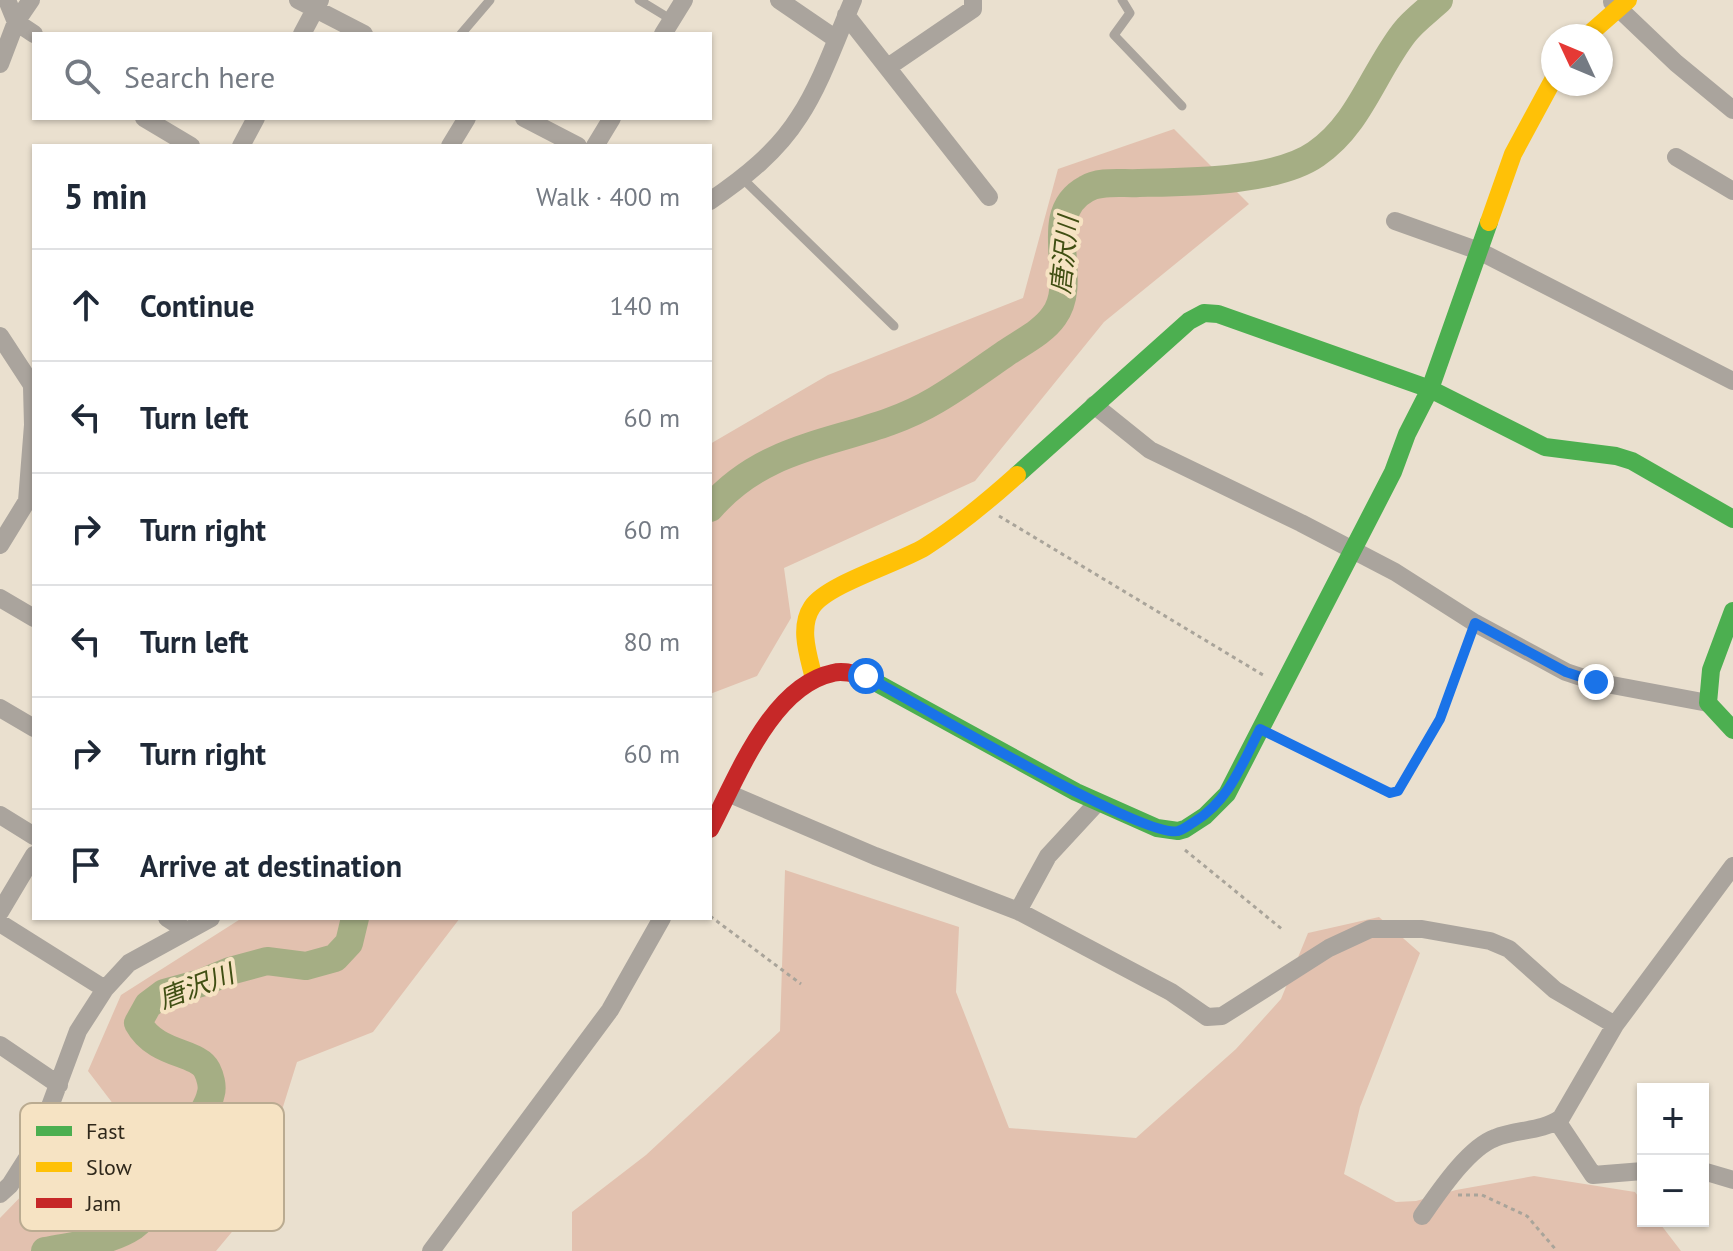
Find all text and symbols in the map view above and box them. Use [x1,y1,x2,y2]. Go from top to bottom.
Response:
north arrow [1541,24,1613,96]
search box [32,32,712,120]
icon: search [60,54,104,98]
text: Search here [124,57,275,96]
text: 5 min [64,174,147,218]
text: Walk · 400 m [536,180,680,213]
water label: 唐沢川 [1044,212,1085,296]
icon: ahead [64,283,108,327]
text: Continue [140,286,254,325]
text: 140 m [609,289,680,322]
icon: left [64,395,108,439]
text: Turn left [140,398,248,437]
text: 60 m [624,401,680,434]
icon: right [64,507,108,551]
text: Turn right [140,510,266,549]
text: 60 m [624,513,680,546]
icon: left [64,619,108,663]
text: Turn left [140,622,248,661]
text: 80 m [624,625,680,658]
route start [848,658,884,694]
route end [1578,664,1614,700]
icon: right [64,731,108,775]
text: Turn right [140,734,266,773]
text: 60 m [624,737,680,770]
icon: arrive [64,843,108,887]
text: Arrive at destination [140,846,402,885]
water label: 唐沢川 [154,956,241,1015]
map controls [1637,1083,1709,1227]
button: + [1637,1083,1709,1155]
legend [20,1103,284,1231]
text: Fast [86,1117,126,1145]
text: Slow [86,1153,132,1181]
button: − [1637,1155,1709,1227]
text: Jam [85,1189,121,1217]

